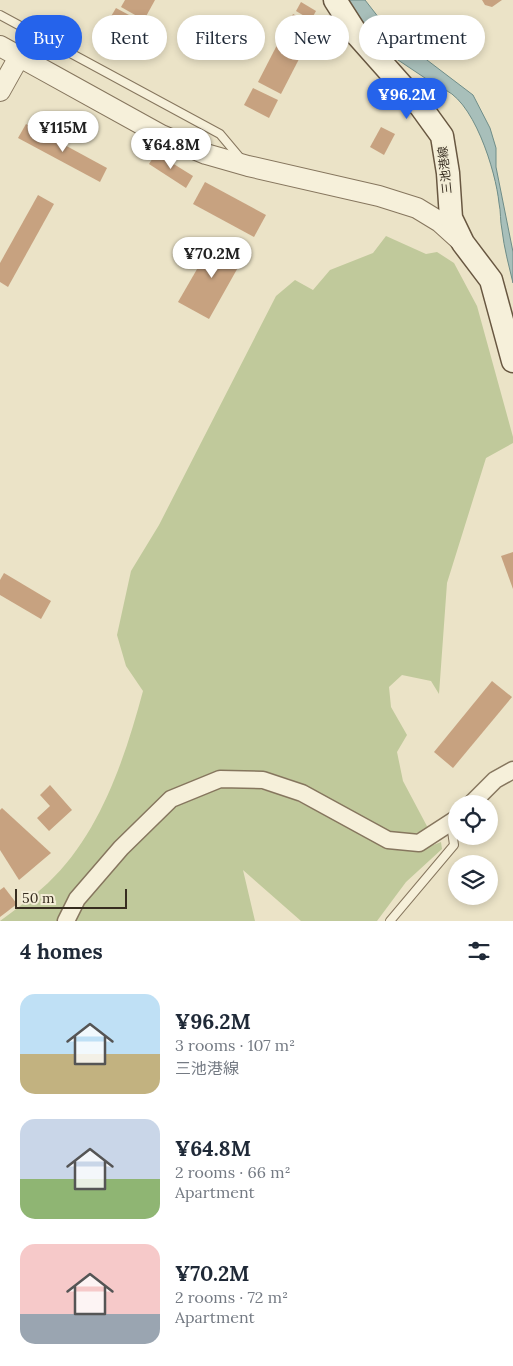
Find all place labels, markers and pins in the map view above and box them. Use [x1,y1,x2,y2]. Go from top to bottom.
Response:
pin: ¥96.2M [366,78,448,120]
pin: ¥115M [28,110,98,153]
pin: ¥64.8M [130,128,212,170]
pin: ¥70.2M [171,236,253,279]

